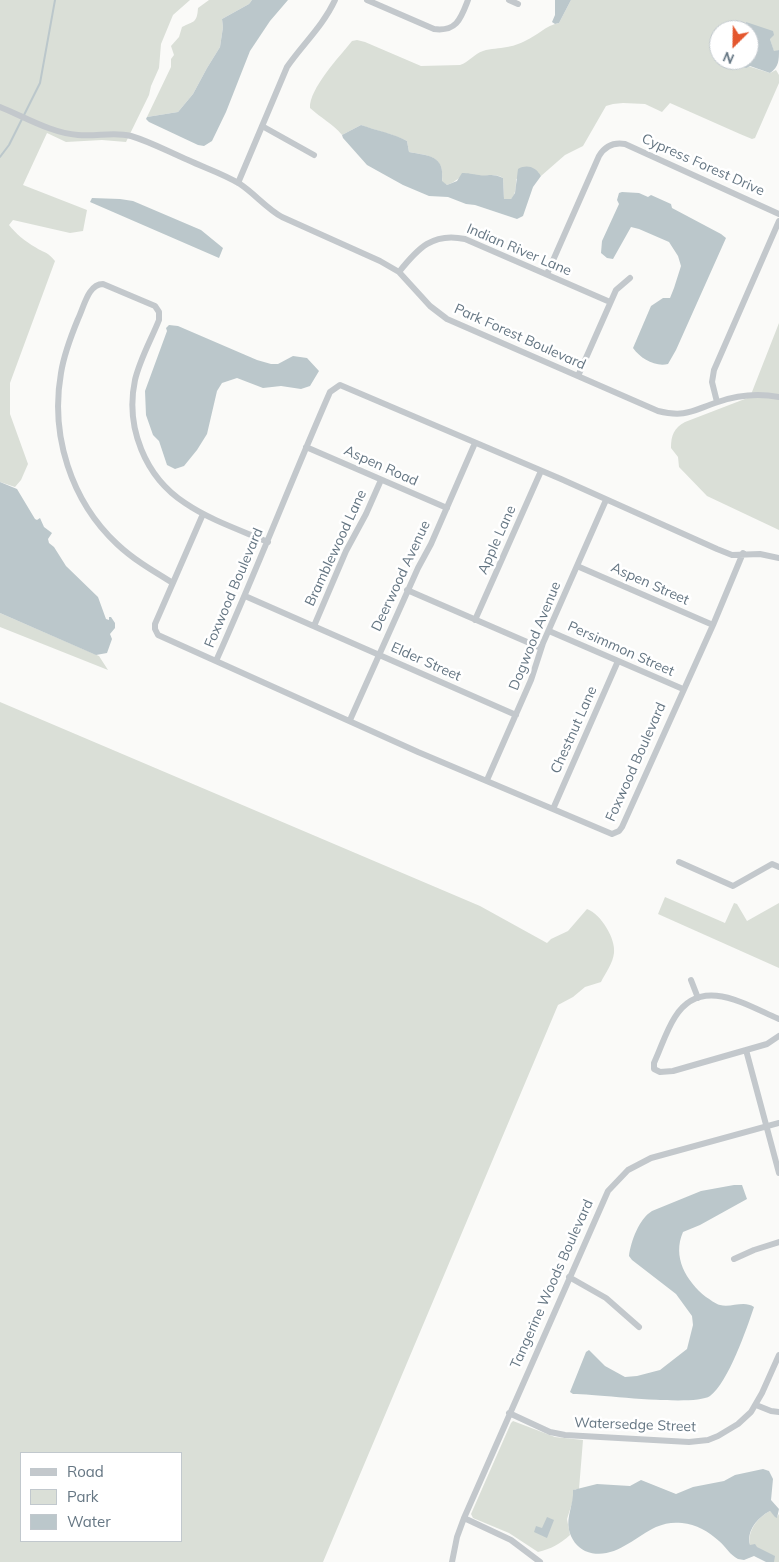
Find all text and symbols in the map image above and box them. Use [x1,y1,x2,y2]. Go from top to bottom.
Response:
north arrow [709,20,759,70]
text: N [720,48,737,68]
street label: Cypress Forest Drive [639,130,767,200]
street label: Indian River Lane [464,220,574,280]
street label: Park Forest Boulevard [452,300,588,374]
street label: Aspen Road [341,442,421,490]
street label: Bramblewood Lane [302,487,370,609]
street label: Apple Lane [474,503,520,577]
street label: Deerwood Avenue [368,518,434,634]
street label: Foxwood Boulevard [201,526,267,650]
street label: Aspen Street [608,559,692,609]
street label: Dogwood Avenue [506,579,564,693]
street label: Persimmon Street [565,618,677,680]
street label: Elder Street [388,639,464,685]
street label: Chestnut Lane [547,684,601,776]
street label: Foxwood Boulevard [602,700,670,824]
street label: Tangerine Woods Boulevard [507,1197,597,1371]
street label: Watersedge Street [574,1414,696,1436]
legend [20,1452,182,1542]
text: Road [67,1462,104,1481]
text: Park [67,1487,99,1506]
text: Water [67,1512,111,1531]

